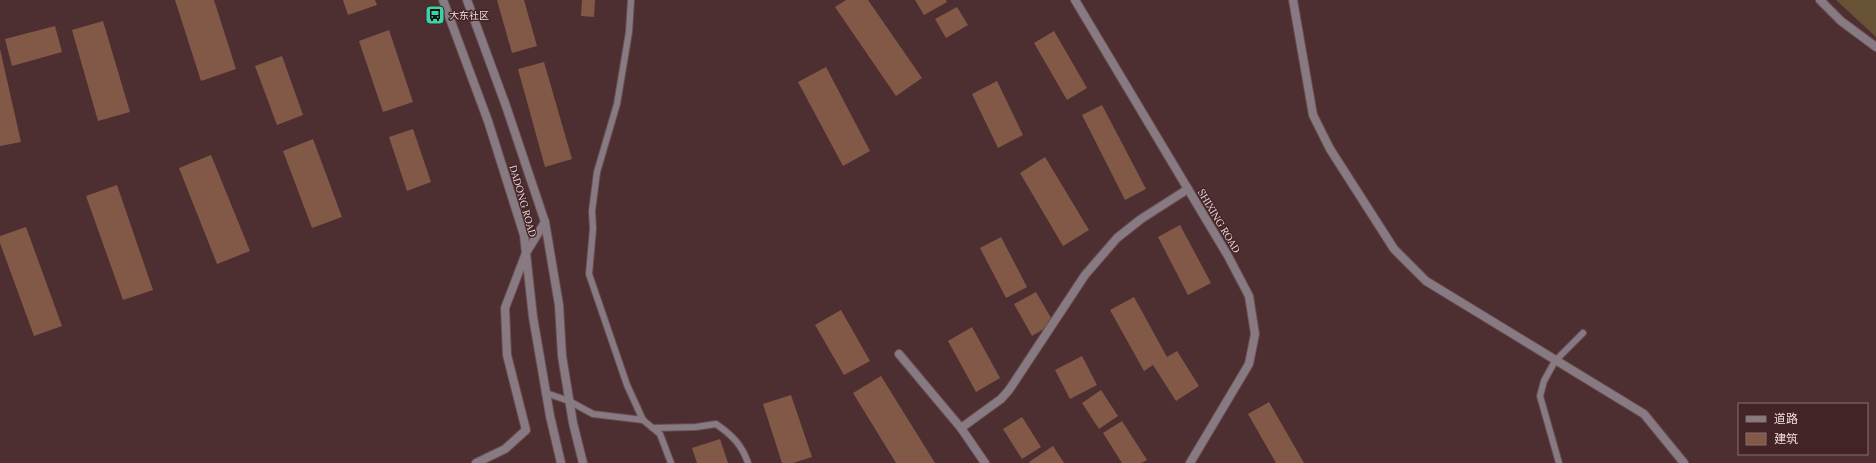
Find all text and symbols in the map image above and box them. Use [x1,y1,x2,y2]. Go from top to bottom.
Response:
bus stop icon: 大东社区 [424,4,446,26]
place label: 大东社区 [449,9,489,22]
street label: DADONG ROAD [506,163,540,239]
street label: SHIXING ROAD [1195,187,1243,255]
legend [1738,403,1868,455]
text: 道路 [1774,411,1798,426]
text: 建筑 [1774,431,1798,446]

